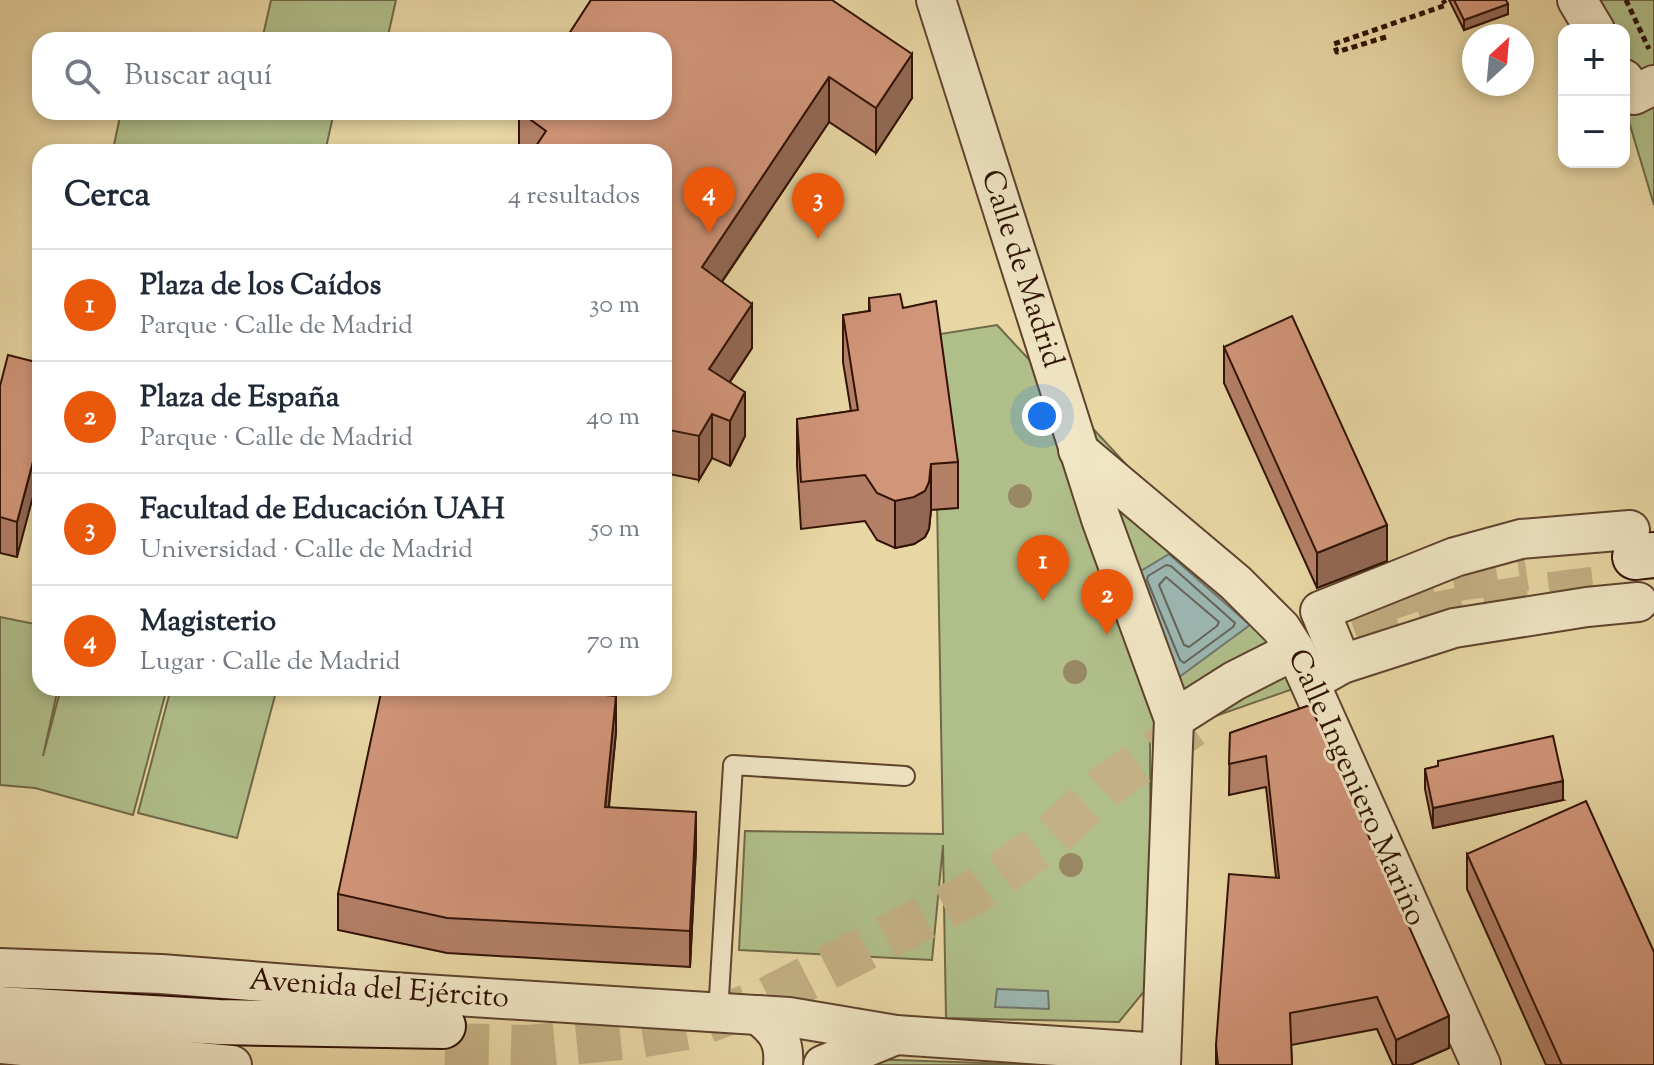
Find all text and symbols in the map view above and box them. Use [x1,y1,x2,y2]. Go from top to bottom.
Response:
north arrow [1462,24,1534,96]
map controls [1558,24,1630,168]
button: + [1558,24,1630,96]
search box [32,32,672,120]
icon: search [60,54,104,98]
text: Buscar aquí [124,55,272,98]
button: − [1558,96,1630,168]
street label: Calle de Madrid [969,165,1073,373]
pin: 4 [683,167,735,233]
text: Cerca [64,172,150,221]
pin: 3 [792,173,844,239]
text: 4 resultados [508,178,640,215]
text: Plaza de los Caídos [140,265,381,308]
text: 1 [86,287,94,324]
text: 30 m [589,287,640,324]
text: Parque · Calle de Madrid [140,308,413,345]
text: Plaza de España [140,377,340,420]
your location [1022,396,1062,436]
text: 2 [84,399,96,436]
text: 40 m [586,399,640,436]
text: Parque · Calle de Madrid [140,420,413,457]
text: Facultad de Educación UAH [140,489,505,532]
text: 3 [85,511,95,548]
text: 50 m [590,511,640,548]
text: Universidad · Calle de Madrid [140,532,473,569]
pin: 1 [1017,535,1069,601]
pin: 2 [1081,569,1133,635]
text: Magisterio [140,601,276,644]
text: 4 [83,623,97,660]
text: 70 m [587,623,640,660]
street label: Calle Ingeniero Mariño [1276,643,1436,933]
text: Lugar · Calle de Madrid [140,644,401,681]
street label: Avenida del Ejército [248,959,510,1021]

